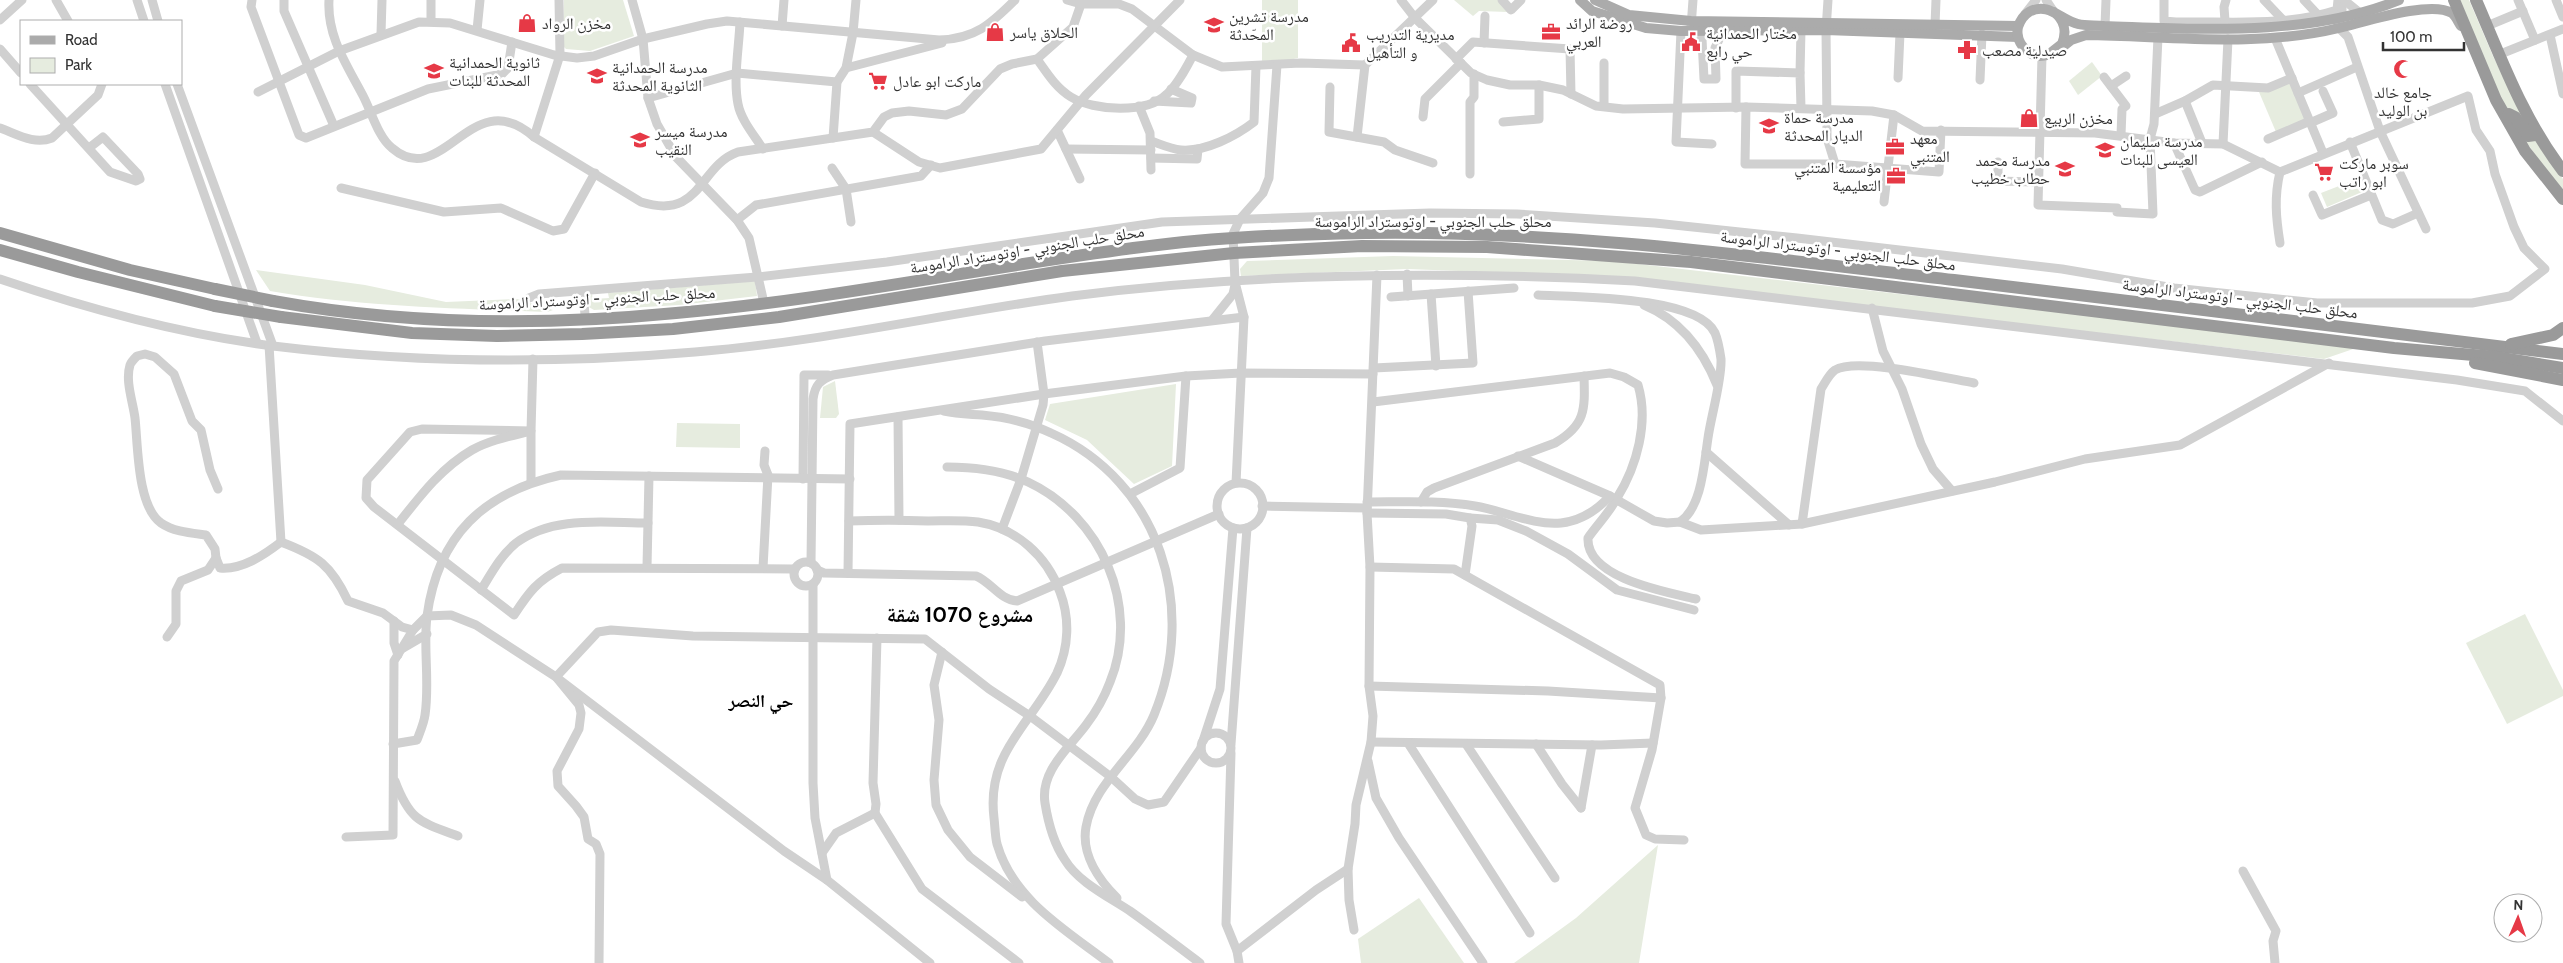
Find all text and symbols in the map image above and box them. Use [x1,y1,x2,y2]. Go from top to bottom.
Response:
place label: مدرسة تشرين المحّدثة [1229,7,1309,44]
shop icon: مخزن الرواد [516,12,538,34]
place label: مخزن الرواد [542,14,611,34]
school or university icon: مدرسة تشرين المحّدثة [1203,14,1225,36]
place label: روضة الرائد العربي [1566,14,1633,54]
legend [20,20,182,85]
scale bar [2383,20,2464,52]
shop icon: الحلاق ياسر [984,21,1006,43]
office icon: روضة الرائد العربي [1540,21,1562,43]
place label: الحلاق ياسر [1009,23,1078,43]
place label: مختار الحمدانية حي رابع [1706,24,1797,64]
place label: مديرية التدريب و التأهيل [1366,25,1454,63]
text: 100 m [2390,28,2432,46]
text: Road [65,31,98,49]
public building icon: مختار الحمدانية حي رابع [1680,31,1702,53]
public building icon: مديرية التدريب و التأهيل [1340,32,1362,54]
pharmacy icon: صيدلية مصعب [1956,39,1978,61]
place label: صيدلية مصعب [1982,41,2067,60]
place label: ثانوية الحمدانية المحدثة للبنات [449,53,541,90]
text: Park [65,56,92,74]
place label: مدرسة الحمدانية الثانوية المحدثة [612,58,708,95]
mosque icon: جامع خالد بن الوليد [2392,58,2414,80]
school or university icon: ثانوية الحمدانية المحدثة للبنات [423,60,445,82]
school or university icon: مدرسة الحمدانية الثانوية المحدثة [586,65,608,87]
supermarket icon: ماركت ابو عادل [867,70,889,92]
place label: ماركت ابو عادل [893,72,981,92]
place label: جامع خالد بن الوليد [2374,83,2432,121]
shop icon: مخزن الربيع [2018,107,2040,129]
place label: مدرسة حماة الديار المحدثة [1784,108,1863,145]
place label: مخزن الربيع [2044,109,2113,129]
school or university icon: مدرسة حماة الديار المحدثة [1758,115,1780,137]
place label: مدرسة ميسر النقيب [654,122,728,159]
school or university icon: مدرسة ميسر النقيب [629,129,651,151]
place label: معهد المتنبي [1910,129,1950,169]
place label: مدرسة سليمان العيسى للبنات [2120,132,2203,170]
office icon: معهد المتنبي [1884,136,1906,158]
school or university icon: مدرسة سليمان العيسى للبنات [2094,139,2116,161]
place label: مدرسة محمد حطاب خطيب [1971,151,2050,188]
place label: سوبر ماركت ابو راتب [2339,154,2409,191]
place label: مؤسسة المتنبي التعليمية [1794,158,1881,195]
school or university icon: مدرسة محمد حطاب خطيب [2054,158,2076,180]
supermarket icon: سوبر ماركت ابو راتب [2313,161,2335,183]
office icon: مؤسسة المتنبي التعليمية [1885,165,1907,187]
street label: محلق حلب الجنوبي - اوتوستراد الراموسة [1315,212,1551,234]
street label: محلق حلب الجنوبي - اوتوستراد الراموسة [909,222,1146,280]
street label: محلق حلب الجنوبي - اوتوستراد الراموسة [1719,227,1957,277]
street label: محلق حلب الجنوبي - اوتوستراد الراموسة [2121,275,2359,325]
street label: محلق حلب الجنوبي - اوتوستراد الراموسة [478,283,716,317]
district label: مشروع 1070 شقة [887,602,1033,628]
district label: حي النصر [728,690,794,715]
north arrow [2493,893,2543,943]
text: N [2513,896,2524,914]

